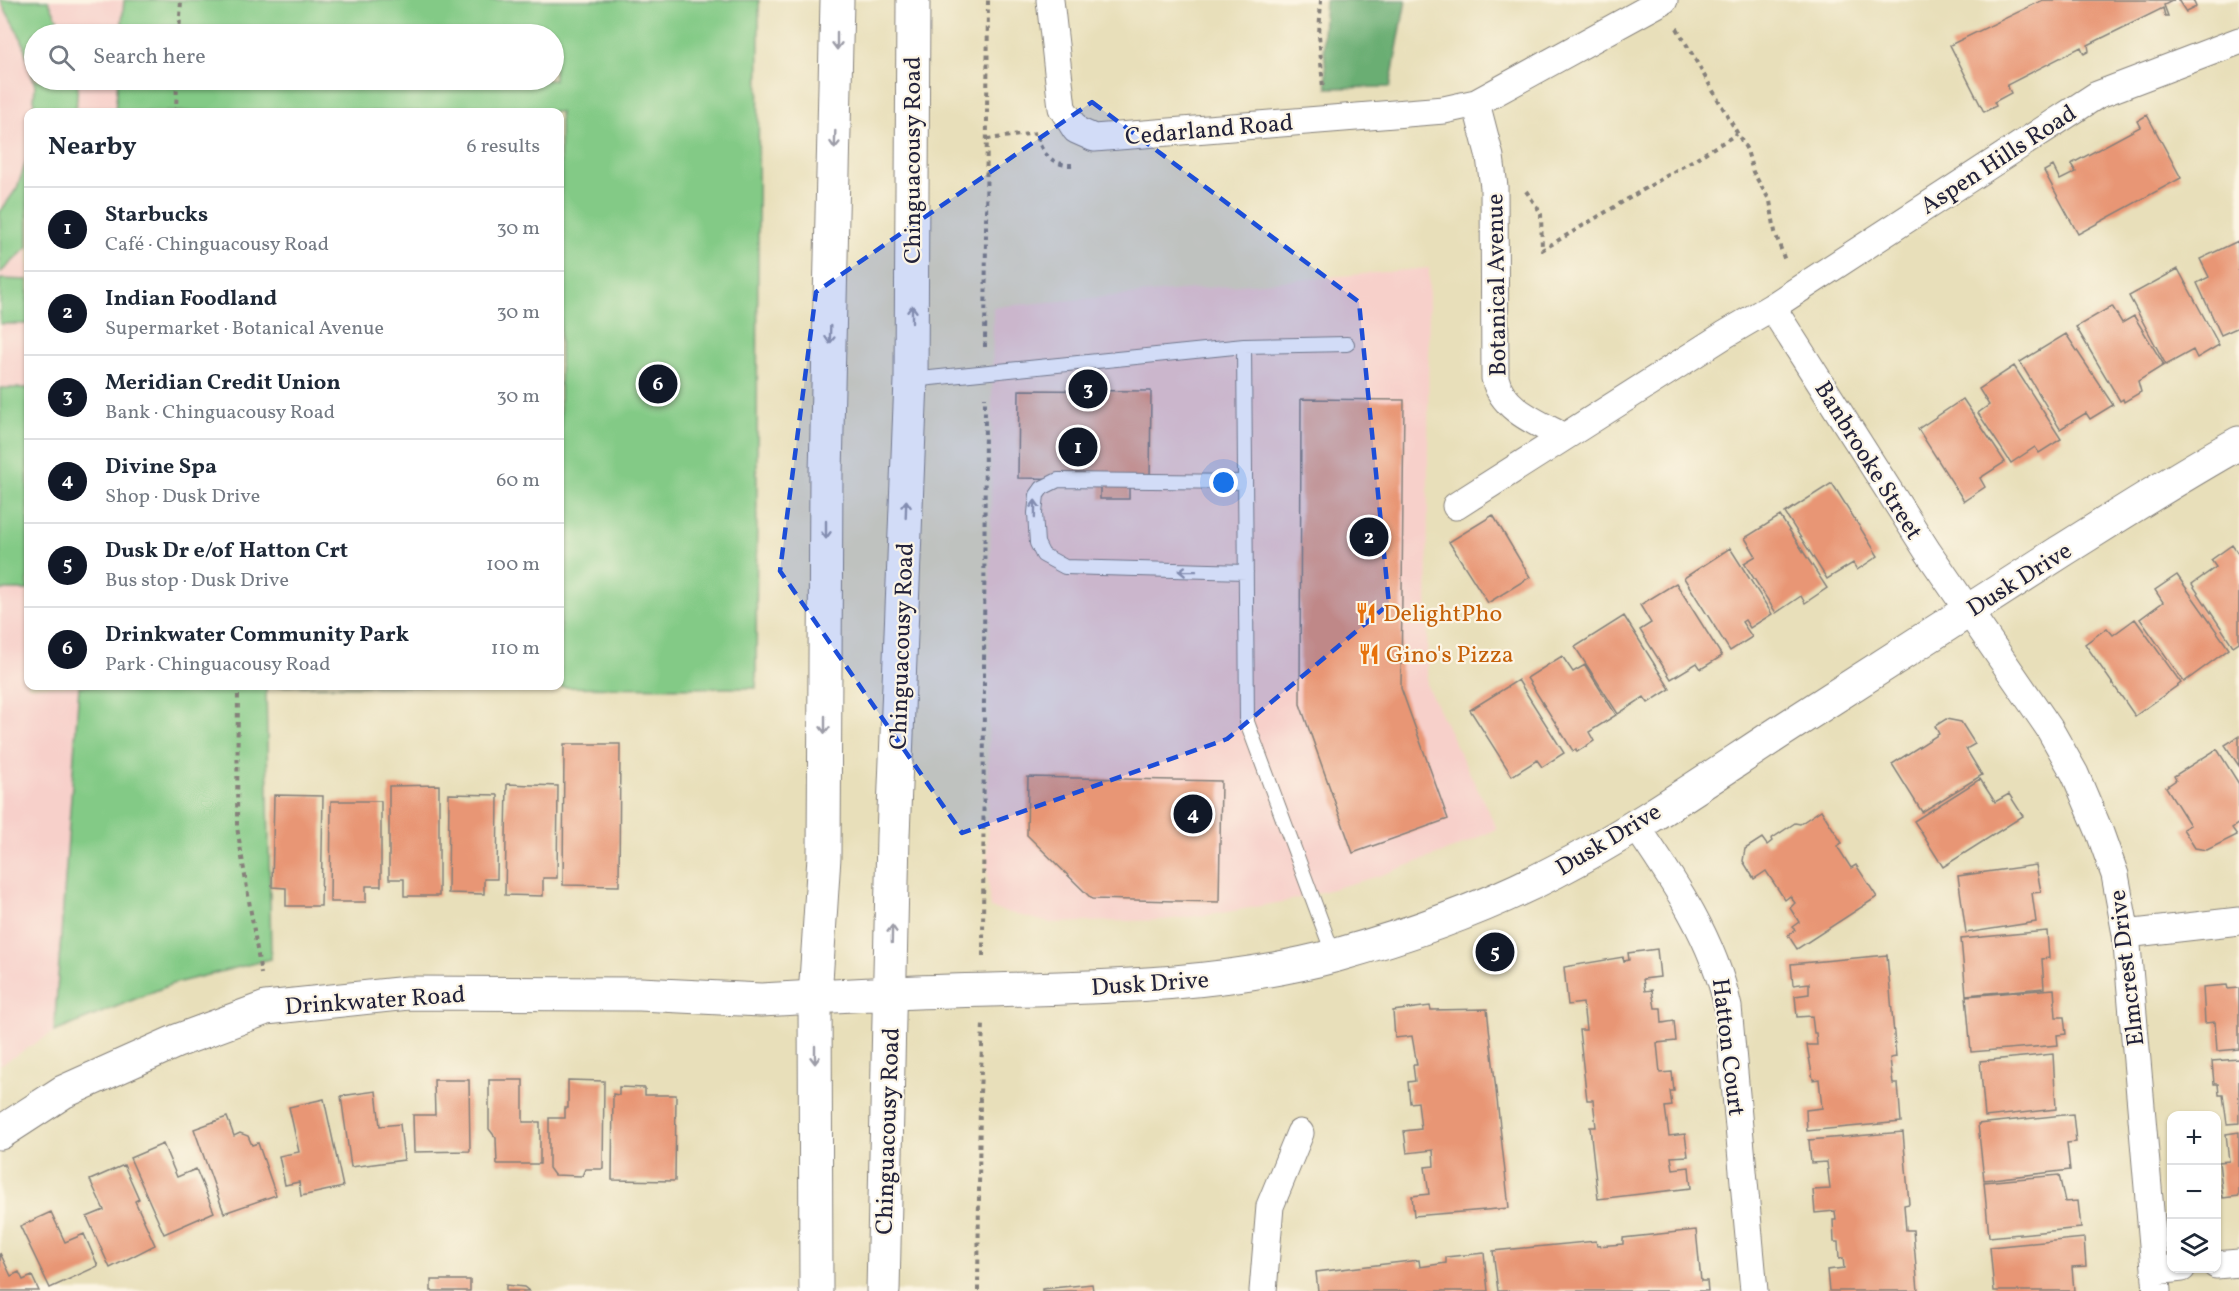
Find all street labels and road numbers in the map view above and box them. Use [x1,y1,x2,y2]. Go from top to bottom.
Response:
street label: Chinguacousy Road [897,56,931,264]
street label: Aspen Hills Road [1914,97,2084,224]
street label: Cedarland Road [1124,107,1295,155]
street label: Botanical Avenue [1479,193,1517,377]
street label: Banbrooke Street [1805,375,1930,547]
street label: Dusk Drive [1961,535,2079,626]
street label: Chinguacousy Road [882,542,924,750]
street label: Dusk Drive [1550,796,1668,886]
street label: Elmcrest Drive [2102,888,2154,1048]
street label: Dusk Drive [1090,964,1210,1006]
street label: Hatton Court [1702,976,1752,1118]
street label: Drinkwater Road [284,979,467,1025]
street label: Chinguacousy Road [868,1027,910,1235]

